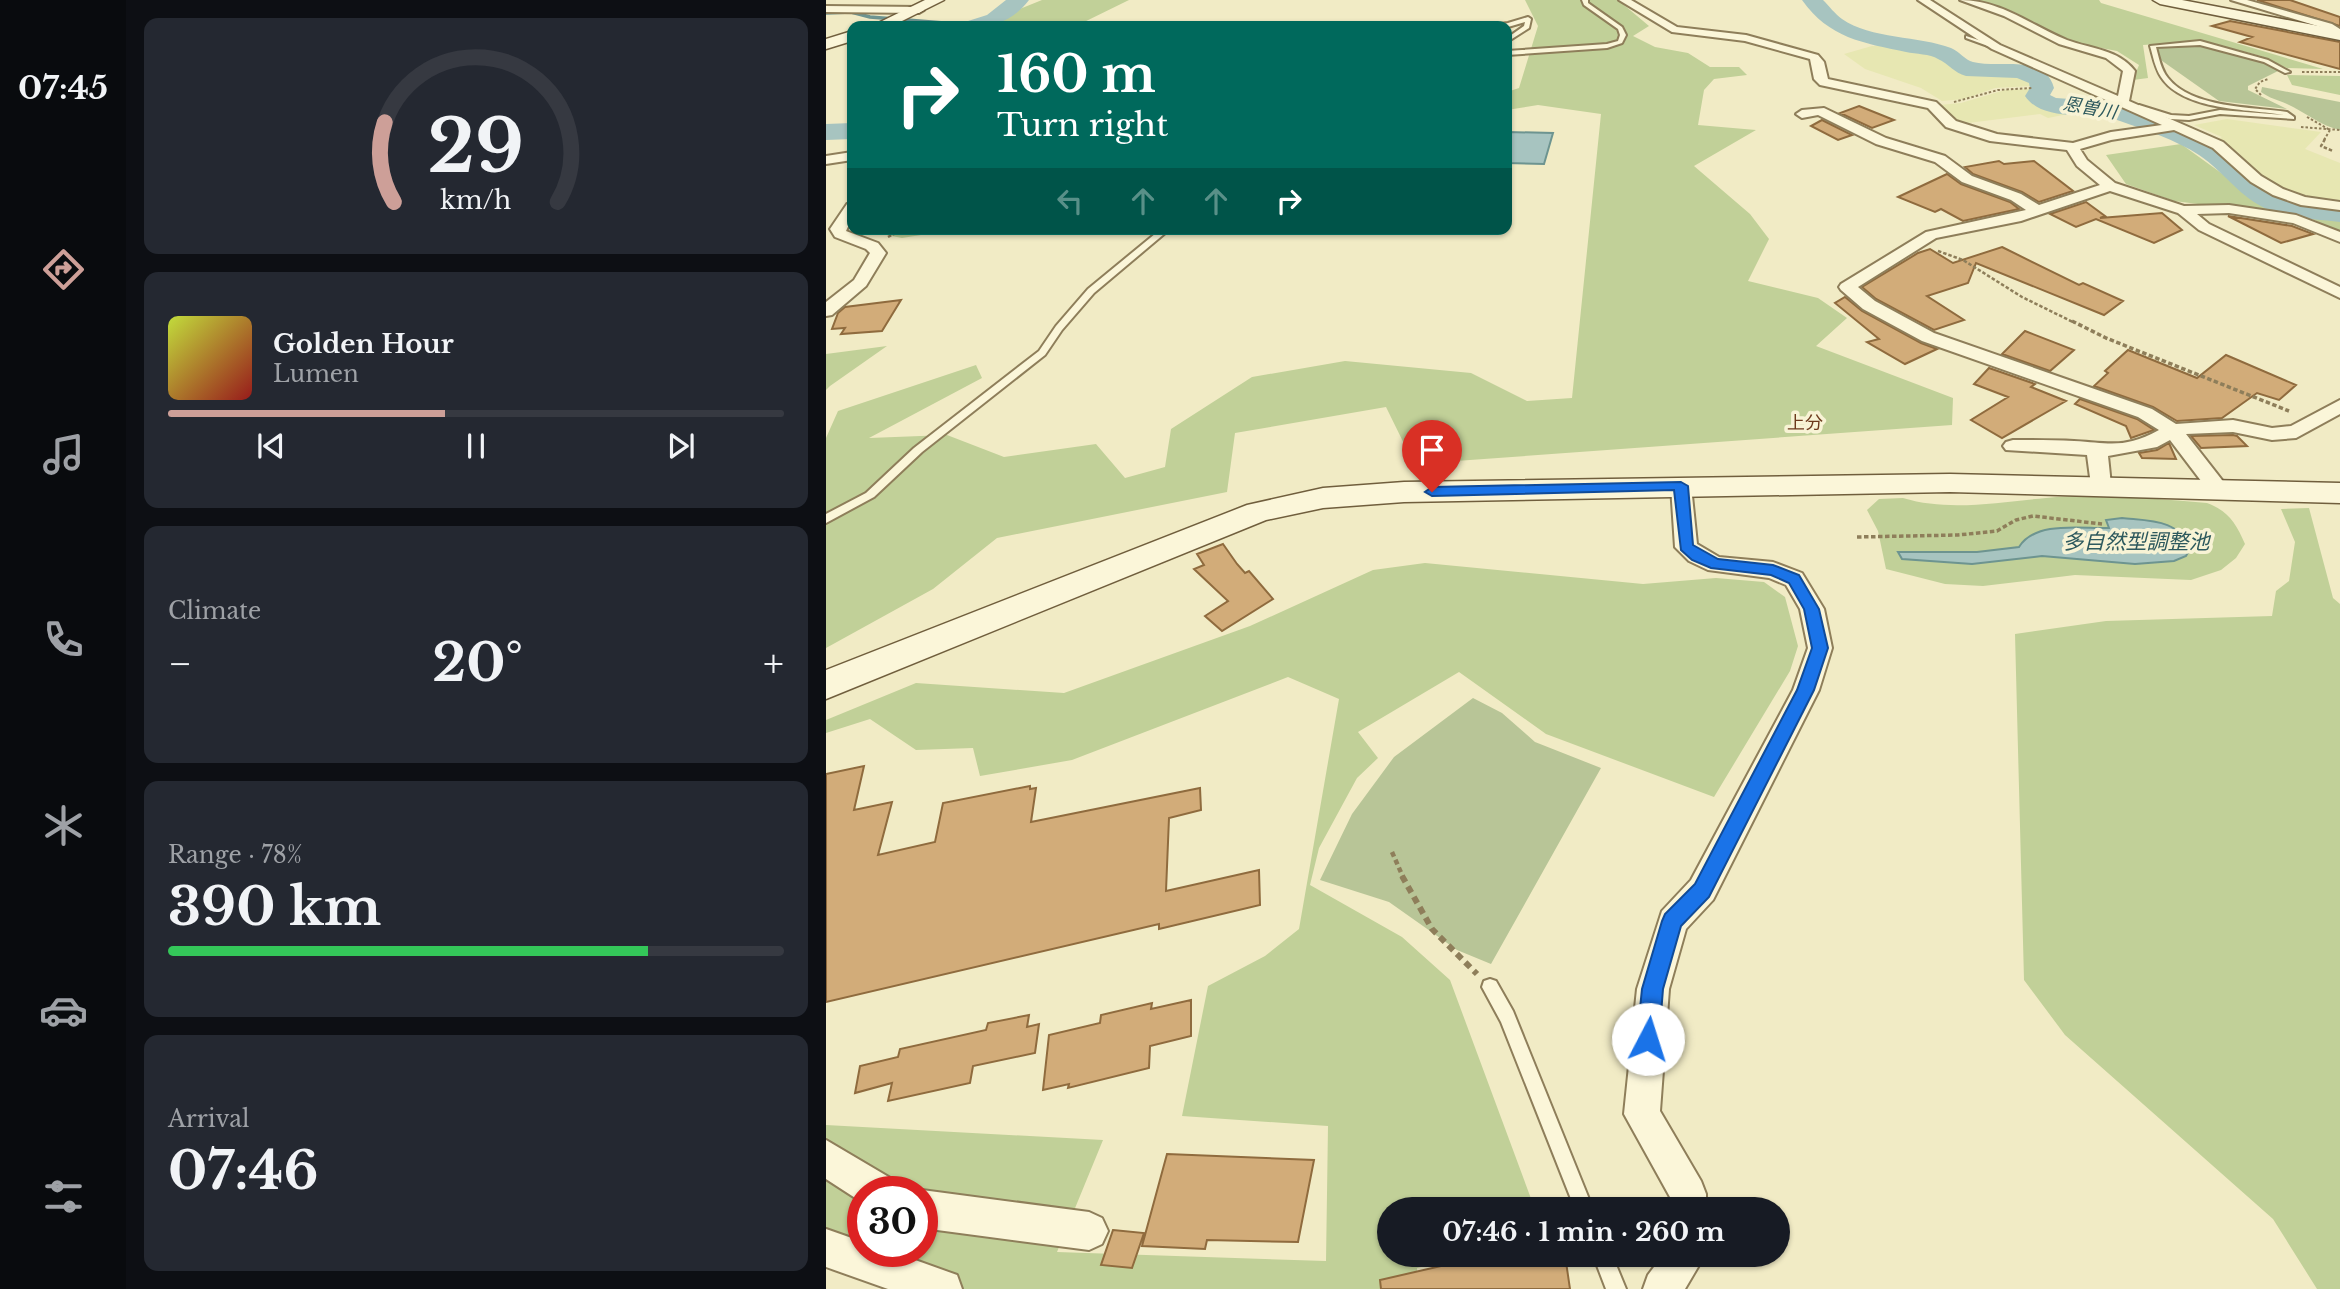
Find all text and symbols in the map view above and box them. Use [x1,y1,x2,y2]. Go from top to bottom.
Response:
text: 160 m [997,44,1156,105]
icon: right [882,49,973,140]
text: 07:45 [18,68,108,108]
water label: 恩曽川 [2062,92,2120,124]
text: 29 [428,101,524,192]
text: Turn right [997,105,1168,145]
icon: left [1051,182,1089,220]
icon: ahead [1124,182,1162,220]
icon: ahead [1197,182,1235,220]
icon: right [1270,182,1308,220]
text: km/h [441,185,511,216]
icon: directions [39,245,88,294]
text: Golden Hour [273,328,454,360]
text: Lumen [273,360,359,388]
district label: 上分 [1787,412,1823,434]
pin [1402,420,1462,492]
icon: previous [252,427,290,465]
icon: pause [457,427,495,465]
icon: next [662,427,700,465]
icon: music [39,430,88,479]
icon: arrive [1413,431,1451,469]
water label: 多自然型調整池 [2063,529,2211,555]
text: Climate [168,597,261,625]
icon: phone [39,615,88,664]
text: 20° [432,631,523,695]
text: − [168,640,192,687]
text: + [763,640,784,687]
icon: climate [39,801,88,850]
text: Range · 78% [168,841,302,869]
text: 390 km [168,875,381,939]
icon: car [39,986,88,1035]
position arrow [1611,1002,1685,1076]
text: Arrival [168,1105,249,1133]
text: 07:46 [168,1139,318,1203]
icon: filters [39,1172,88,1221]
speed limit sign: 30 [847,1176,938,1267]
text: 07:46 · 1 min · 260 m [1442,1216,1725,1248]

